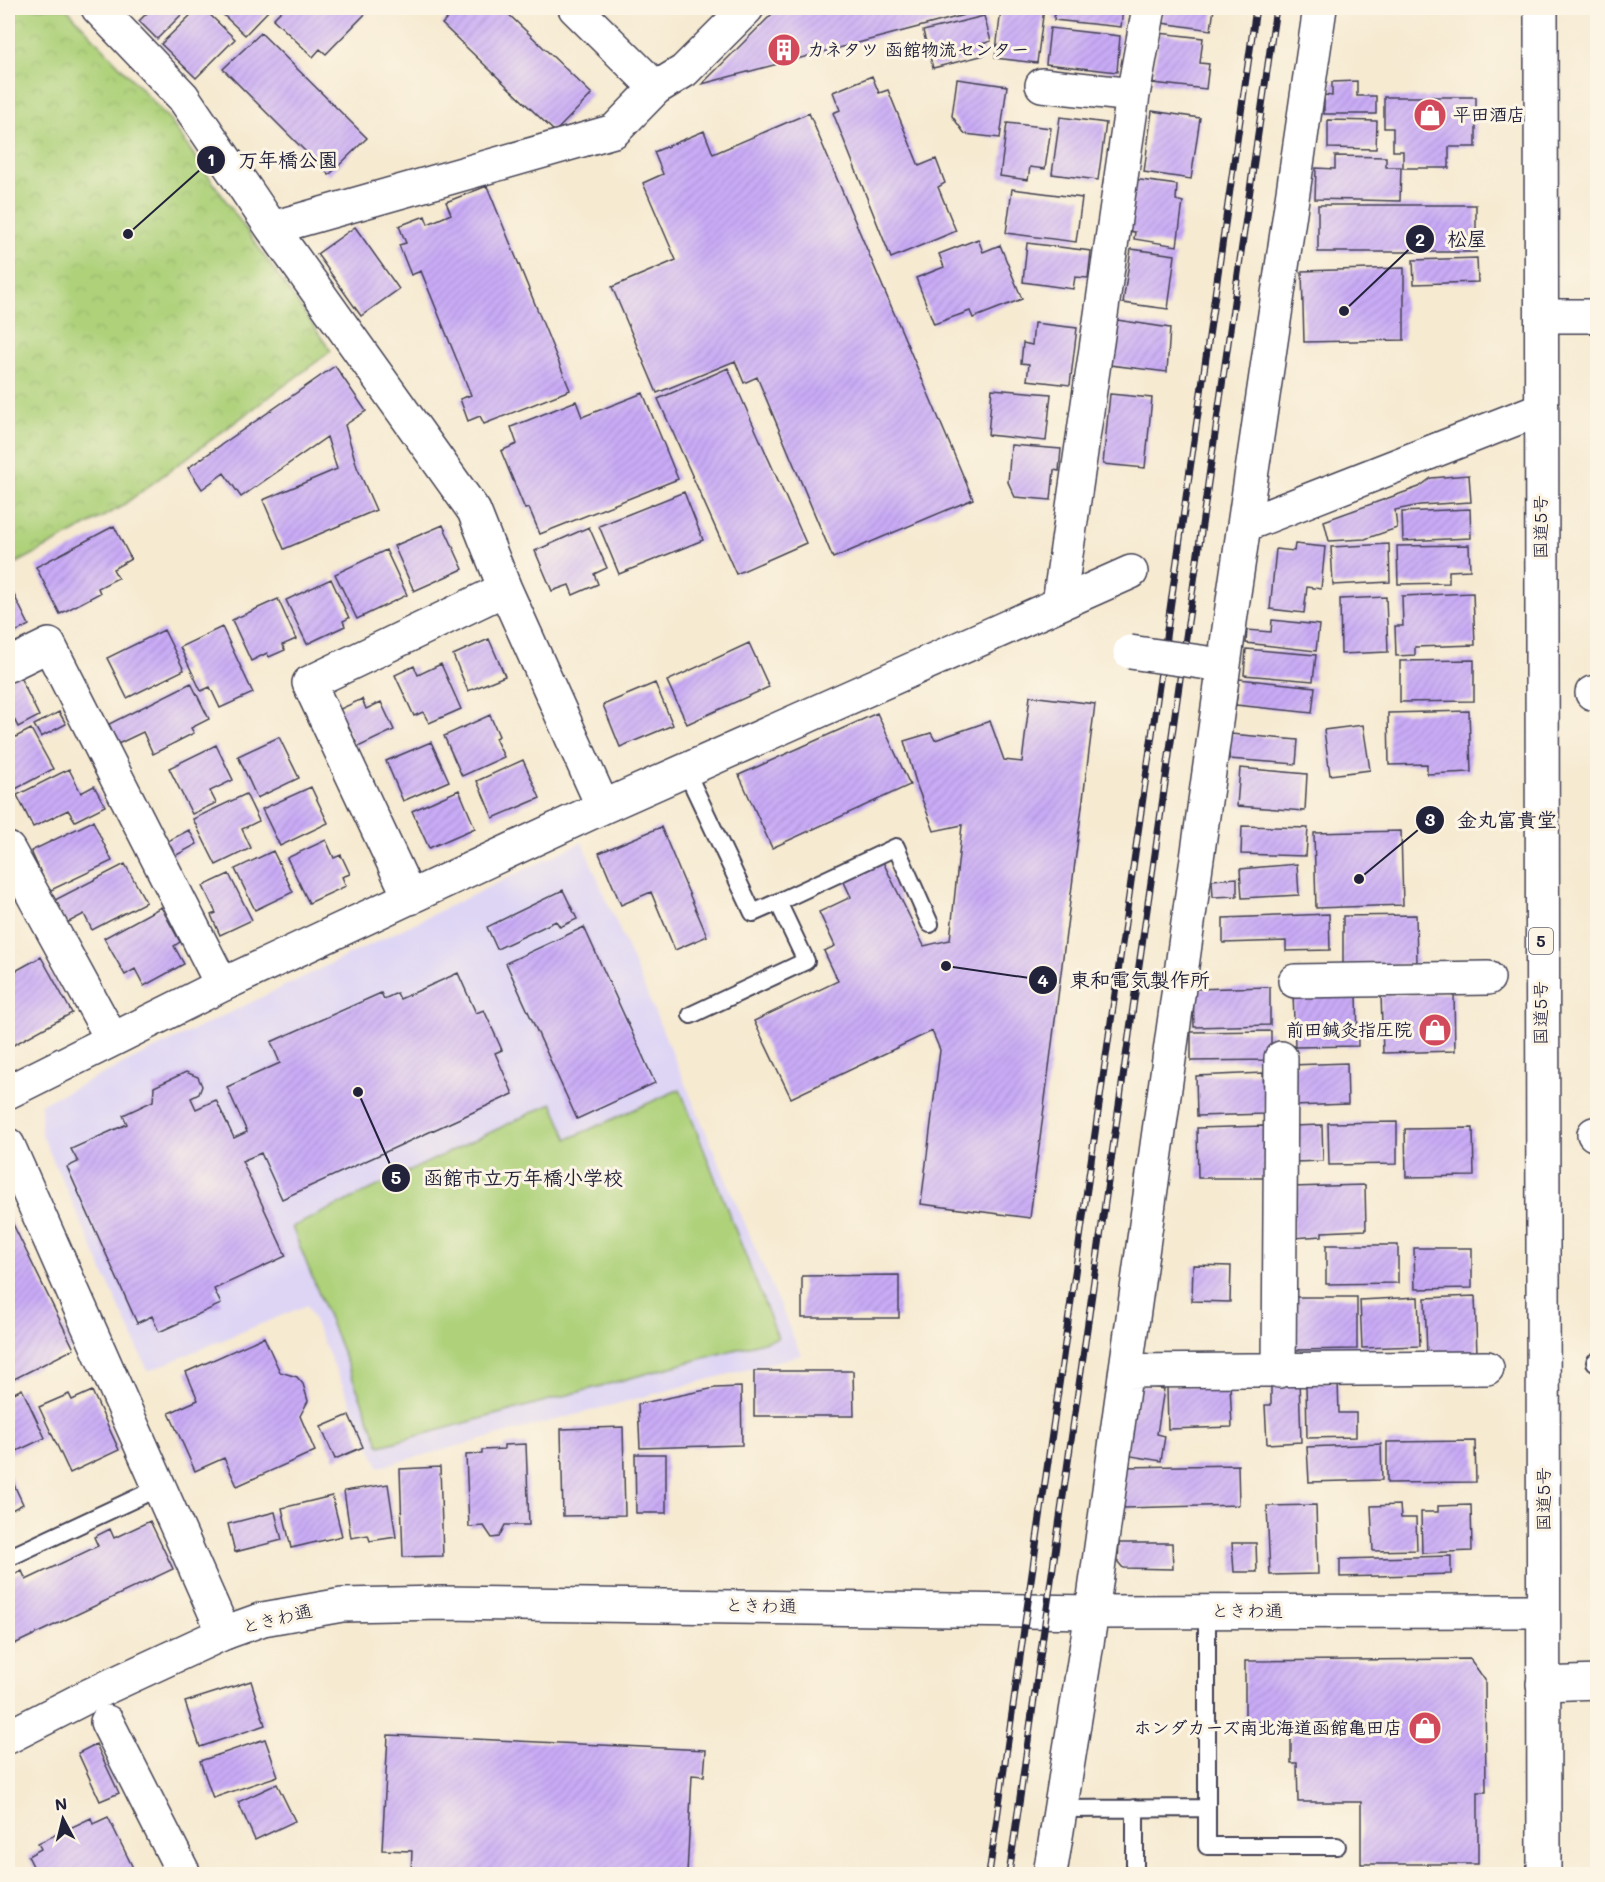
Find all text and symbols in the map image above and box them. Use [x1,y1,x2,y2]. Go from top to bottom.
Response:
building icon: カネタツ 函館物流センター [766,32,802,68]
place label: カネタツ 函館物流センター [807,37,1029,61]
shop icon: 平田酒店 [1412,97,1448,133]
place label: 平田酒店 [1453,102,1525,126]
callout: 万年橋公園 [196,141,350,179]
text: 万年橋公園 [238,146,338,172]
text: 1 [207,147,215,171]
callout: 松屋 [1405,220,1499,258]
text: 松屋 [1447,225,1487,251]
text: 2 [1415,227,1425,251]
street label: 国道5号 [1528,495,1552,559]
callout: 金丸富貴堂 [1415,801,1569,839]
text: 金丸富貴堂 [1457,806,1557,832]
text: 3 [1425,807,1436,831]
road number: 5 [1529,928,1553,954]
callout: 東和電気製作所 [1028,961,1222,999]
text: 東和電気製作所 [1070,966,1210,992]
text: 4 [1037,968,1049,992]
street label: 国道5号 [1528,981,1552,1045]
shop icon: 前田鍼灸指圧院 [1417,1012,1453,1048]
place label: 前田鍼灸指圧院 [1286,1017,1412,1041]
callout: 函館市立万年橋小学校 [381,1159,635,1197]
text: 函館市立万年橋小学校 [423,1164,623,1190]
text: 5 [391,1165,401,1189]
street label: 国道5号 [1531,1467,1555,1531]
street label: ときわ通 [725,1592,797,1618]
street label: ときわ通 [239,1598,315,1638]
street label: ときわ通 [1211,1598,1283,1622]
shop icon: ホンダカーズ南北海道函館亀田店 [1407,1710,1443,1746]
place label: ホンダカーズ南北海道函館亀田店 [1133,1715,1402,1739]
north arrow [33,1789,93,1849]
text: N [54,1792,68,1815]

